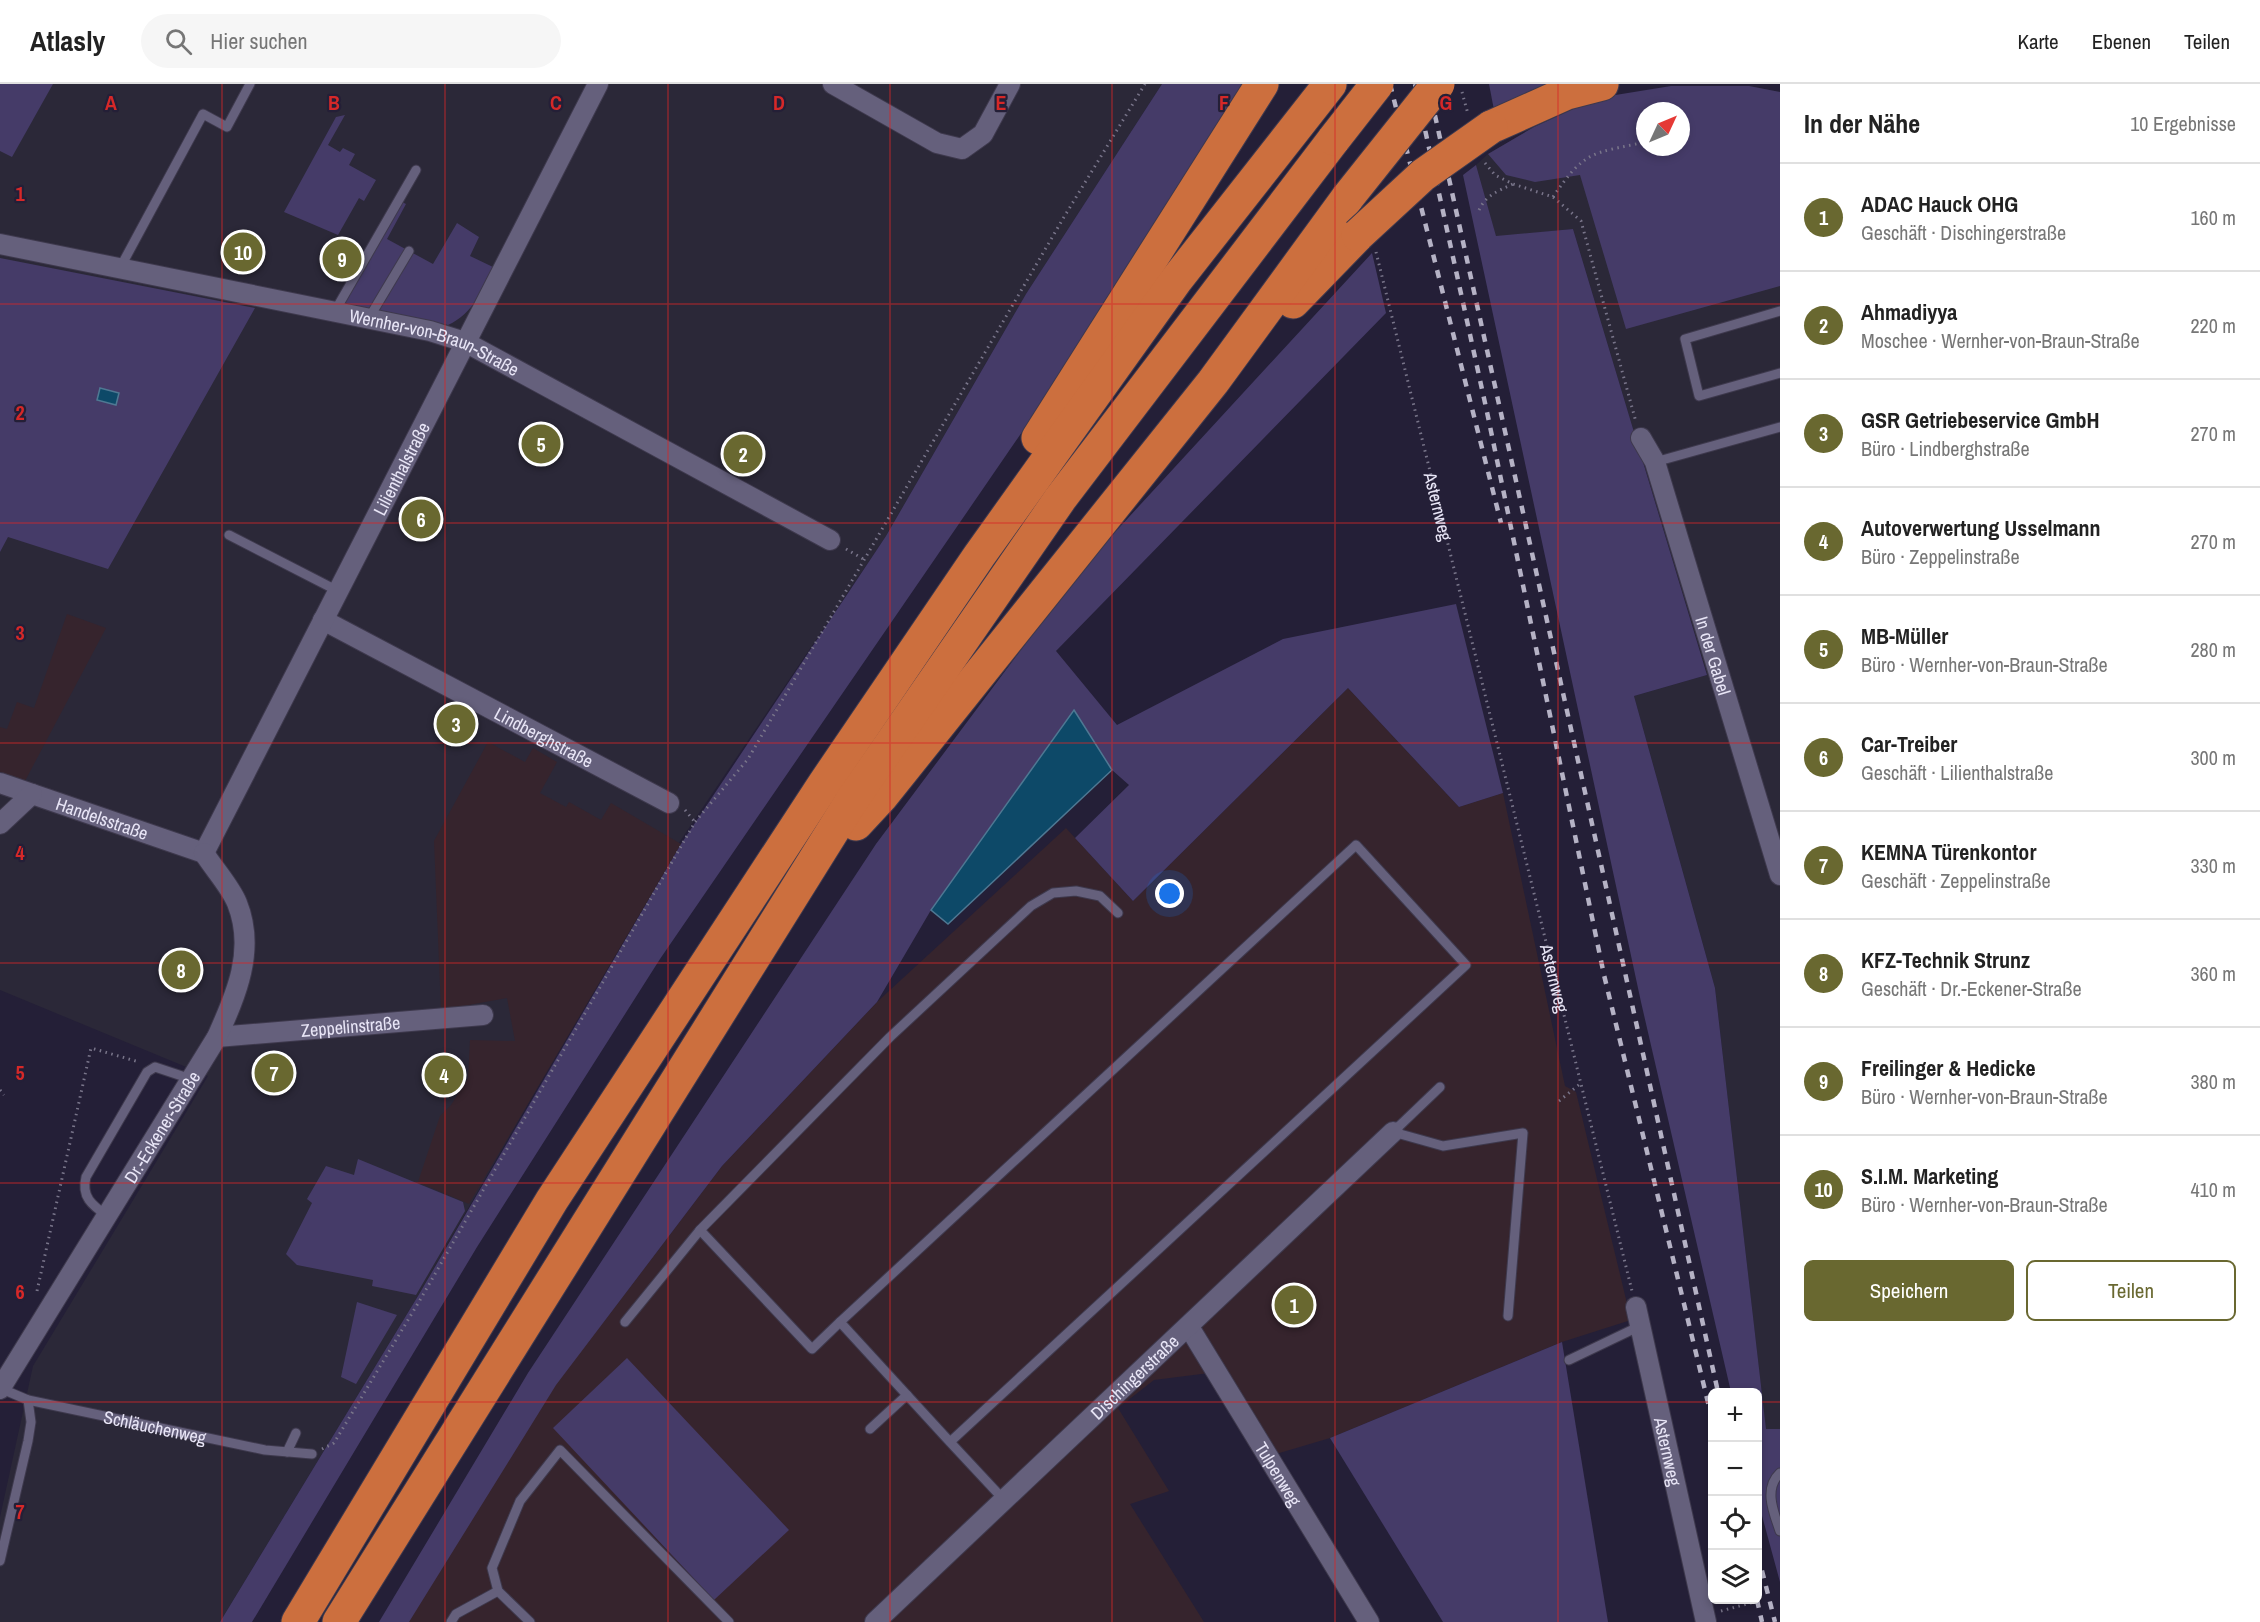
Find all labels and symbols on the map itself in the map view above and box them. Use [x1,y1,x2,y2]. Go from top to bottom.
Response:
text: A [105,89,117,116]
text: B [328,89,340,116]
text: C [550,89,562,116]
text: D [773,89,785,116]
text: E [996,89,1007,116]
text: F [1219,89,1229,116]
text: G [1440,89,1452,116]
north arrow [1636,102,1690,156]
text: 1 [15,180,25,207]
pin: 10 [224,230,262,274]
pin: 9 [322,236,362,282]
street label: Wernher-von-Braun-Straße [347,302,524,382]
text: 2 [15,399,25,426]
street label: Lilienthalstraße [367,417,435,520]
pin: 5 [522,422,560,466]
pin: 2 [724,432,762,476]
street label: Asternweg [1418,469,1459,544]
pin: 6 [402,496,440,542]
street label: In der Gabel [1690,613,1737,698]
text: 3 [15,619,25,646]
street label: Lindberghstraße [490,700,598,773]
pin: 3 [436,702,476,746]
street label: Handelsstraße [53,791,152,845]
text: 4 [15,839,25,866]
your location [1155,879,1184,908]
street label: Asternweg [1534,940,1576,1016]
pin: 8 [162,948,201,992]
street label: Zeppelinstraße [300,1009,401,1043]
pin: 7 [254,1050,294,1096]
pin: 4 [424,1052,464,1098]
text: 5 [15,1059,25,1086]
street label: Dr.-Eckener-Straße [118,1066,206,1188]
text: 6 [15,1278,25,1305]
pin: 1 [1274,1282,1314,1328]
street label: Dischingerstraße [1085,1329,1184,1425]
street label: Schläuchenweg [101,1404,209,1450]
street label: Asternweg [1648,1414,1688,1489]
street label: Tulpenweg [1249,1437,1308,1511]
text: 7 [15,1498,25,1525]

